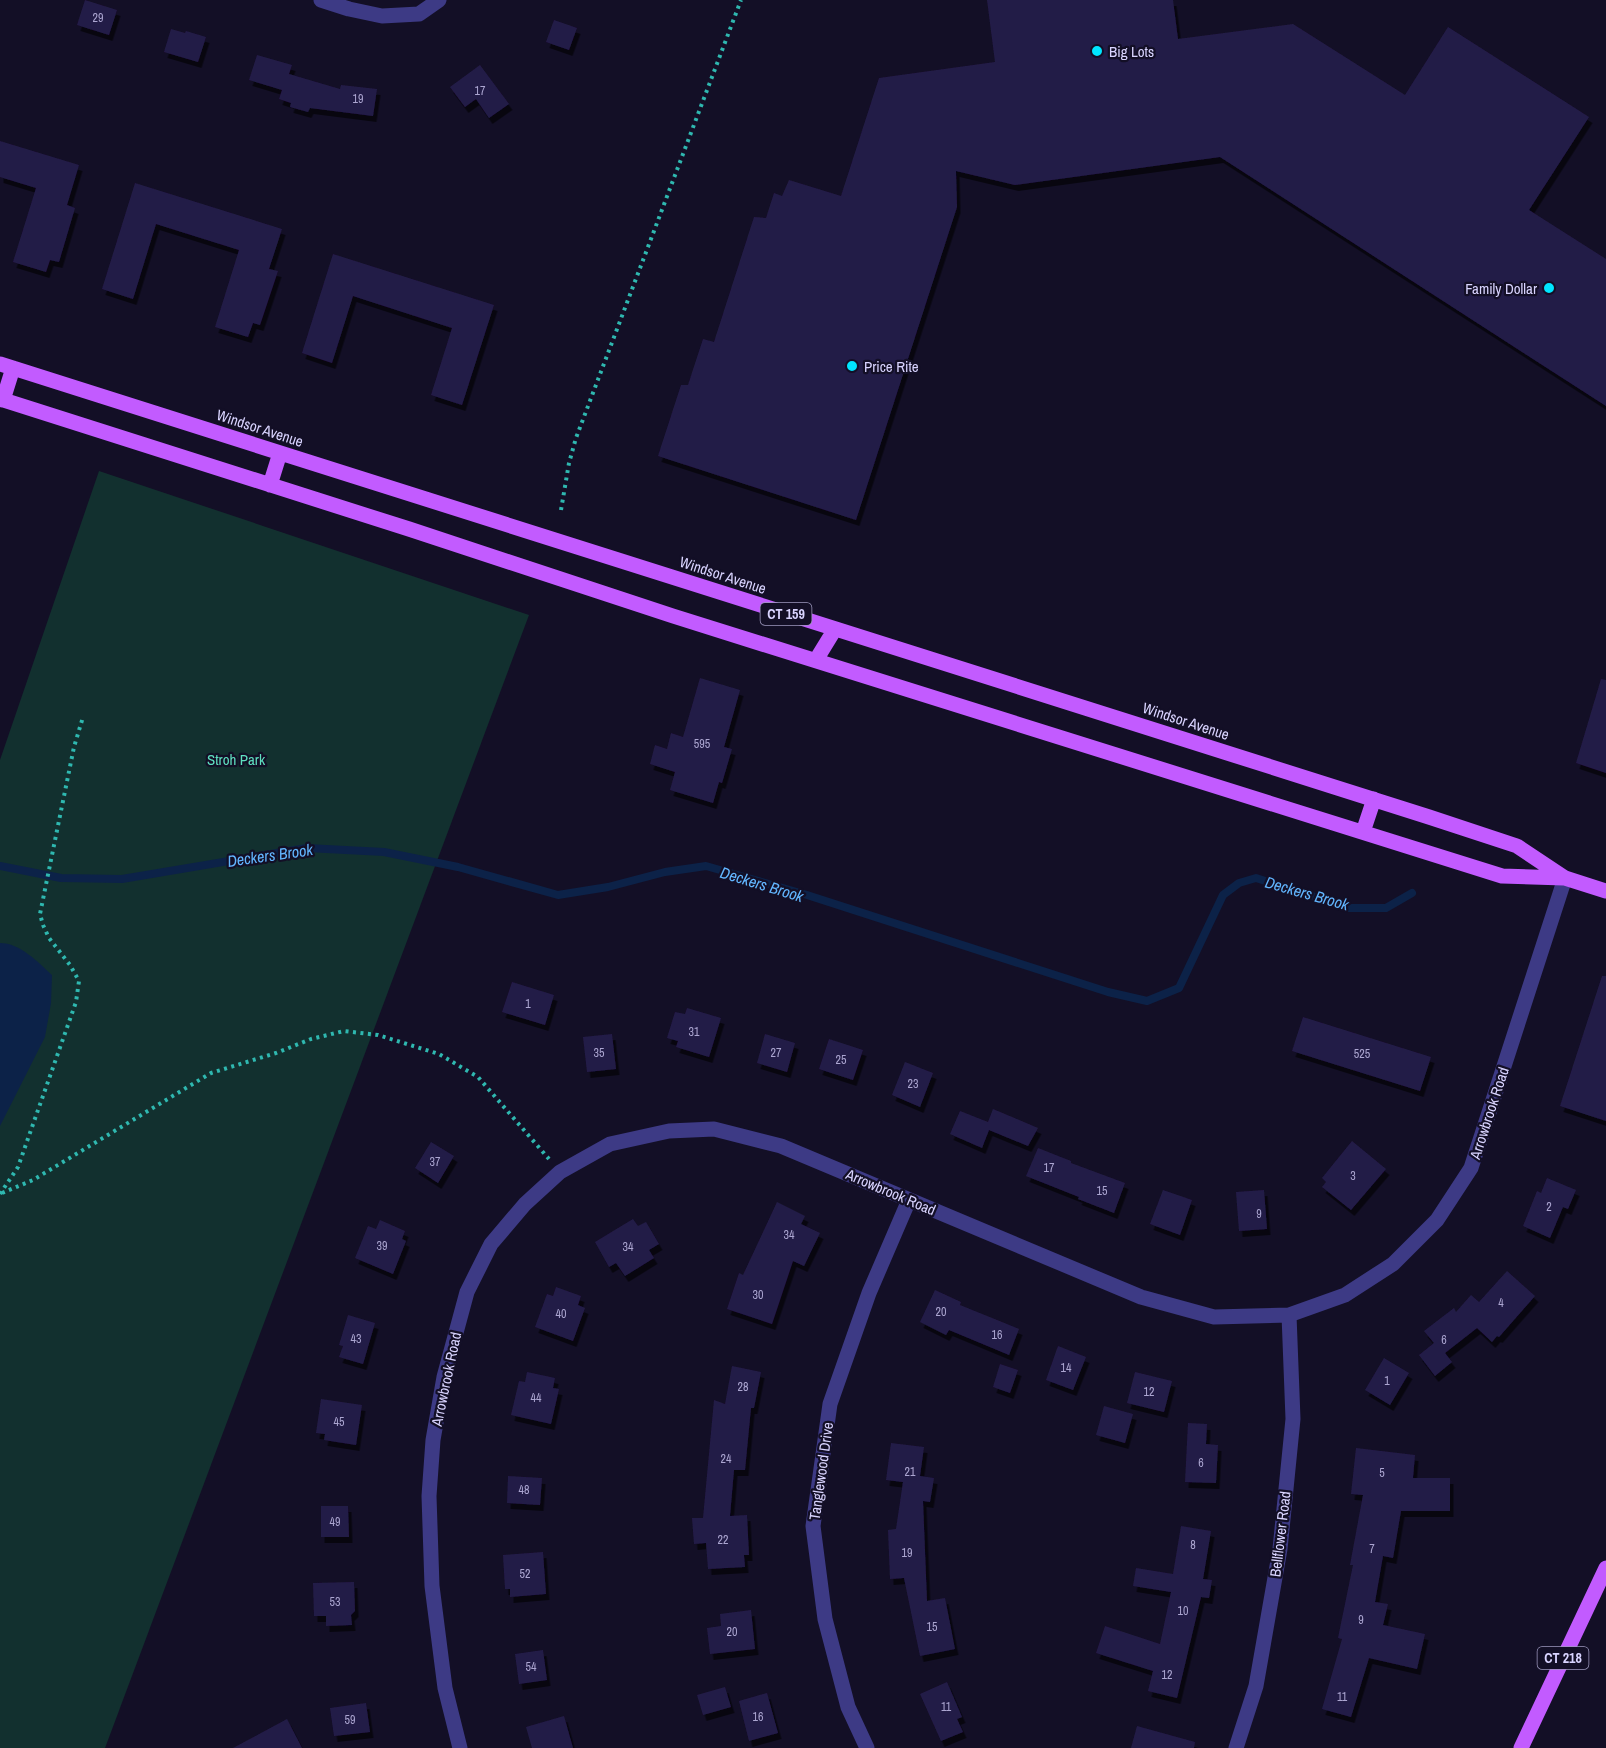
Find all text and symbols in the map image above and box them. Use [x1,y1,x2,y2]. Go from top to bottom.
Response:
house number: 29 [93,10,103,26]
place label: Big Lots [1109,41,1154,62]
marker: Big Lots [1090,44,1104,58]
house number: 17 [475,83,486,99]
house number: 19 [353,91,363,107]
place label: Family Dollar [1465,278,1537,299]
marker: Family Dollar [1542,281,1556,295]
place label: Price Rite [864,356,919,377]
marker: Price Rite [845,359,859,373]
street label: Windsor Avenue [214,404,306,452]
street label: Windsor Avenue [677,551,769,599]
road number: CT 159 [760,603,812,625]
street label: Windsor Avenue [1140,697,1232,745]
house number: 595 [694,736,711,752]
park label: Stroh Park [207,749,266,770]
water label: Deckers Brook [226,838,315,872]
water label: Deckers Brook [718,861,807,907]
water label: Deckers Brook [1263,871,1352,916]
house number: 1 [525,996,531,1012]
house number: 31 [689,1024,700,1040]
house number: 35 [594,1045,605,1061]
house number: 27 [771,1045,782,1061]
house number: 525 [1354,1046,1371,1062]
house number: 25 [836,1052,847,1068]
street label: Arrowbrook Road [1464,1064,1514,1163]
house number: 23 [908,1076,918,1092]
house number: 37 [430,1154,441,1170]
house number: 17 [1044,1160,1055,1176]
street label: Arrowbrook Road [842,1163,939,1220]
house number: 3 [1350,1168,1356,1184]
house number: 15 [1097,1183,1108,1199]
house number: 2 [1546,1199,1552,1215]
house number: 9 [1256,1206,1262,1222]
house number: 34 [784,1227,795,1243]
house number: 39 [377,1238,387,1254]
house number: 34 [623,1239,634,1255]
house number: 30 [753,1287,763,1303]
house number: 4 [1498,1295,1504,1311]
house number: 20 [936,1304,946,1320]
house number: 40 [556,1306,566,1322]
house number: 16 [992,1327,1002,1343]
street label: Arrowbrook Road [426,1330,466,1429]
house number: 43 [351,1331,361,1347]
house number: 6 [1441,1332,1447,1348]
house number: 14 [1061,1360,1072,1376]
house number: 1 [1384,1373,1390,1389]
house number: 28 [738,1379,748,1395]
house number: 12 [1144,1384,1154,1400]
house number: 44 [531,1390,542,1406]
house number: 45 [334,1414,345,1430]
street label: Tanglewood Drive [804,1421,838,1521]
house number: 24 [721,1451,732,1467]
house number: 6 [1198,1455,1204,1471]
house number: 21 [905,1464,916,1480]
house number: 5 [1379,1465,1385,1481]
house number: 48 [519,1482,529,1498]
street label: Bellflower Road [1264,1490,1296,1578]
house number: 49 [330,1514,340,1530]
house number: 22 [718,1532,728,1548]
house number: 8 [1190,1537,1196,1553]
house number: 7 [1369,1541,1375,1557]
house number: 19 [902,1545,912,1561]
house number: 52 [520,1566,530,1582]
house number: 53 [330,1594,340,1610]
house number: 10 [1178,1603,1188,1619]
house number: 9 [1358,1612,1364,1628]
house number: 15 [927,1619,938,1635]
house number: 20 [727,1624,737,1640]
road number: CT 218 [1538,1647,1588,1669]
house number: 54 [526,1659,537,1675]
house number: 12 [1162,1667,1172,1683]
house number: 11 [1337,1689,1348,1705]
house number: 11 [941,1699,952,1715]
house number: 16 [753,1709,763,1725]
house number: 59 [345,1712,355,1728]

